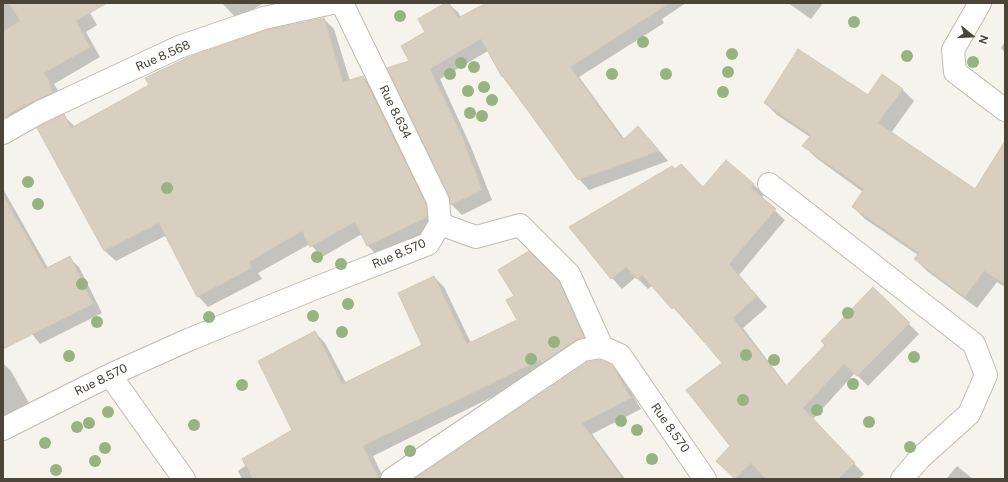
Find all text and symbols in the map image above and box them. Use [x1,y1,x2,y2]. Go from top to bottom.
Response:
north arrow [952,16,992,56]
text: N [976,34,990,46]
street label: Rue 8.568 [134,38,192,74]
street label: Rue 8.634 [376,83,414,141]
street label: Rue 8.570 [370,236,428,272]
street label: Rue 8.570 [72,361,130,399]
street label: Rue 8.570 [648,400,692,456]

